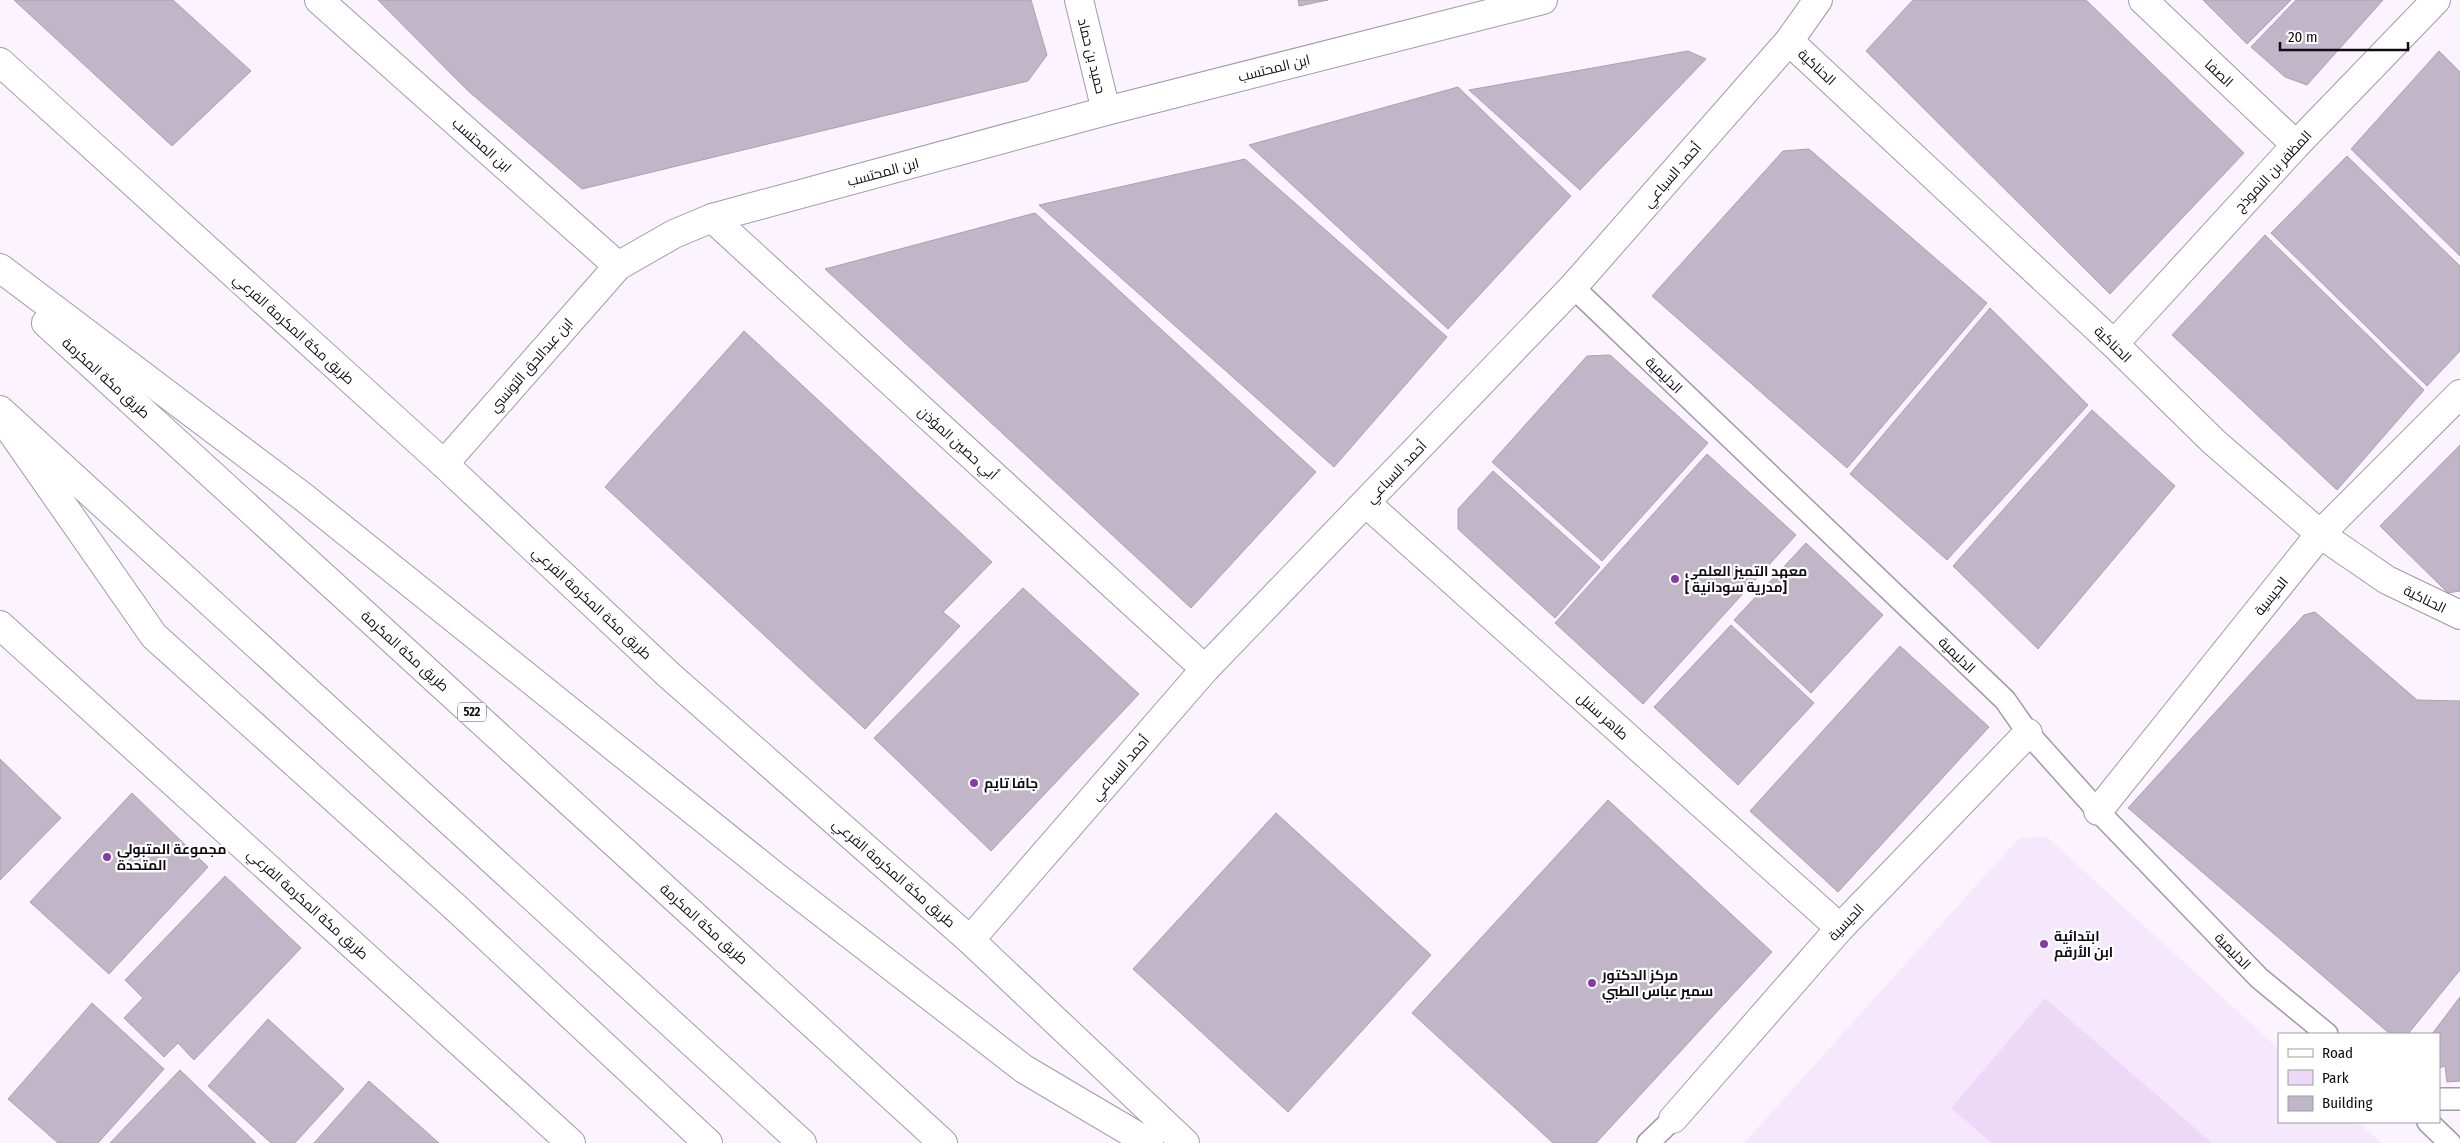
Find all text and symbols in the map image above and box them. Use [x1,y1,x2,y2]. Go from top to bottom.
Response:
street label: حميد بن حماد [1074,17,1109,96]
scale bar [2280,20,2408,52]
text: 20 m [2288,28,2318,46]
street label: الحناكية [1794,46,1839,89]
street label: ابن المحتسب [1236,51,1312,86]
street label: الصفا [2201,56,2236,91]
street label: ابن المحتسب [449,114,515,176]
street label: المظفر بن النموذج [2231,127,2315,216]
street label: أحمد السباعي [1639,139,1708,213]
street label: ابن المحتسب [845,155,921,190]
street label: طريق مكة المكرمة الفرعي [228,270,358,390]
street label: ابن عبدالحق التونسي [486,315,578,417]
street label: الحناكية [2090,323,2135,366]
street label: طريق مكة المكرمة [58,334,153,422]
street label: الدليمية [1642,354,1686,397]
street label: أبي حصين المؤذن [912,402,1002,486]
street label: أحمد السباعي [1362,437,1433,509]
street label: طريق مكة المكرمة الفرعي [526,544,655,665]
place label: معهد التميز العلمي [ مدرية سودانية] [1685,563,1807,596]
marker: معهد التميز العلمي [ مدرية سودانية] [1669,573,1681,585]
street label: الحيسية [2251,574,2292,619]
street label: الحناكية [2401,582,2449,617]
street label: طريق مكة المكرمة [357,607,452,695]
street label: الدليمية [1935,634,1979,677]
street label: طاهر سنبل [1574,689,1632,744]
road number: 522 [458,702,486,722]
street label: أحمد السباعي [1087,732,1156,806]
place label: جافا تايم [984,775,1038,793]
marker: جافا تايم [968,777,980,789]
street label: طريق مكة المكرمة الفرعي [827,815,959,934]
place label: مجموعة المتبولي المتحدة [117,841,227,874]
street label: طريق مكة المكرمة الفرعي [242,845,372,965]
marker: مجموعة المتبولي المتحدة [101,851,113,863]
street label: طريق مكة المكرمة [656,880,751,968]
street label: الحيسية [1825,900,1868,944]
place label: ابتدائية ابن الأرقم [2054,928,2113,962]
street label: الدليمية [2211,929,2254,973]
marker: ابتدائية ابن الأرقم [2038,938,2050,950]
place label: مركز الدكتور سمير عباس الطبي [1601,967,1713,1003]
marker: مركز الدكتور سمير عباس الطبي [1586,977,1598,989]
legend [2278,1033,2440,1123]
text: Road [2322,1044,2353,1062]
text: Park [2322,1069,2349,1087]
text: Building [2322,1094,2373,1112]

